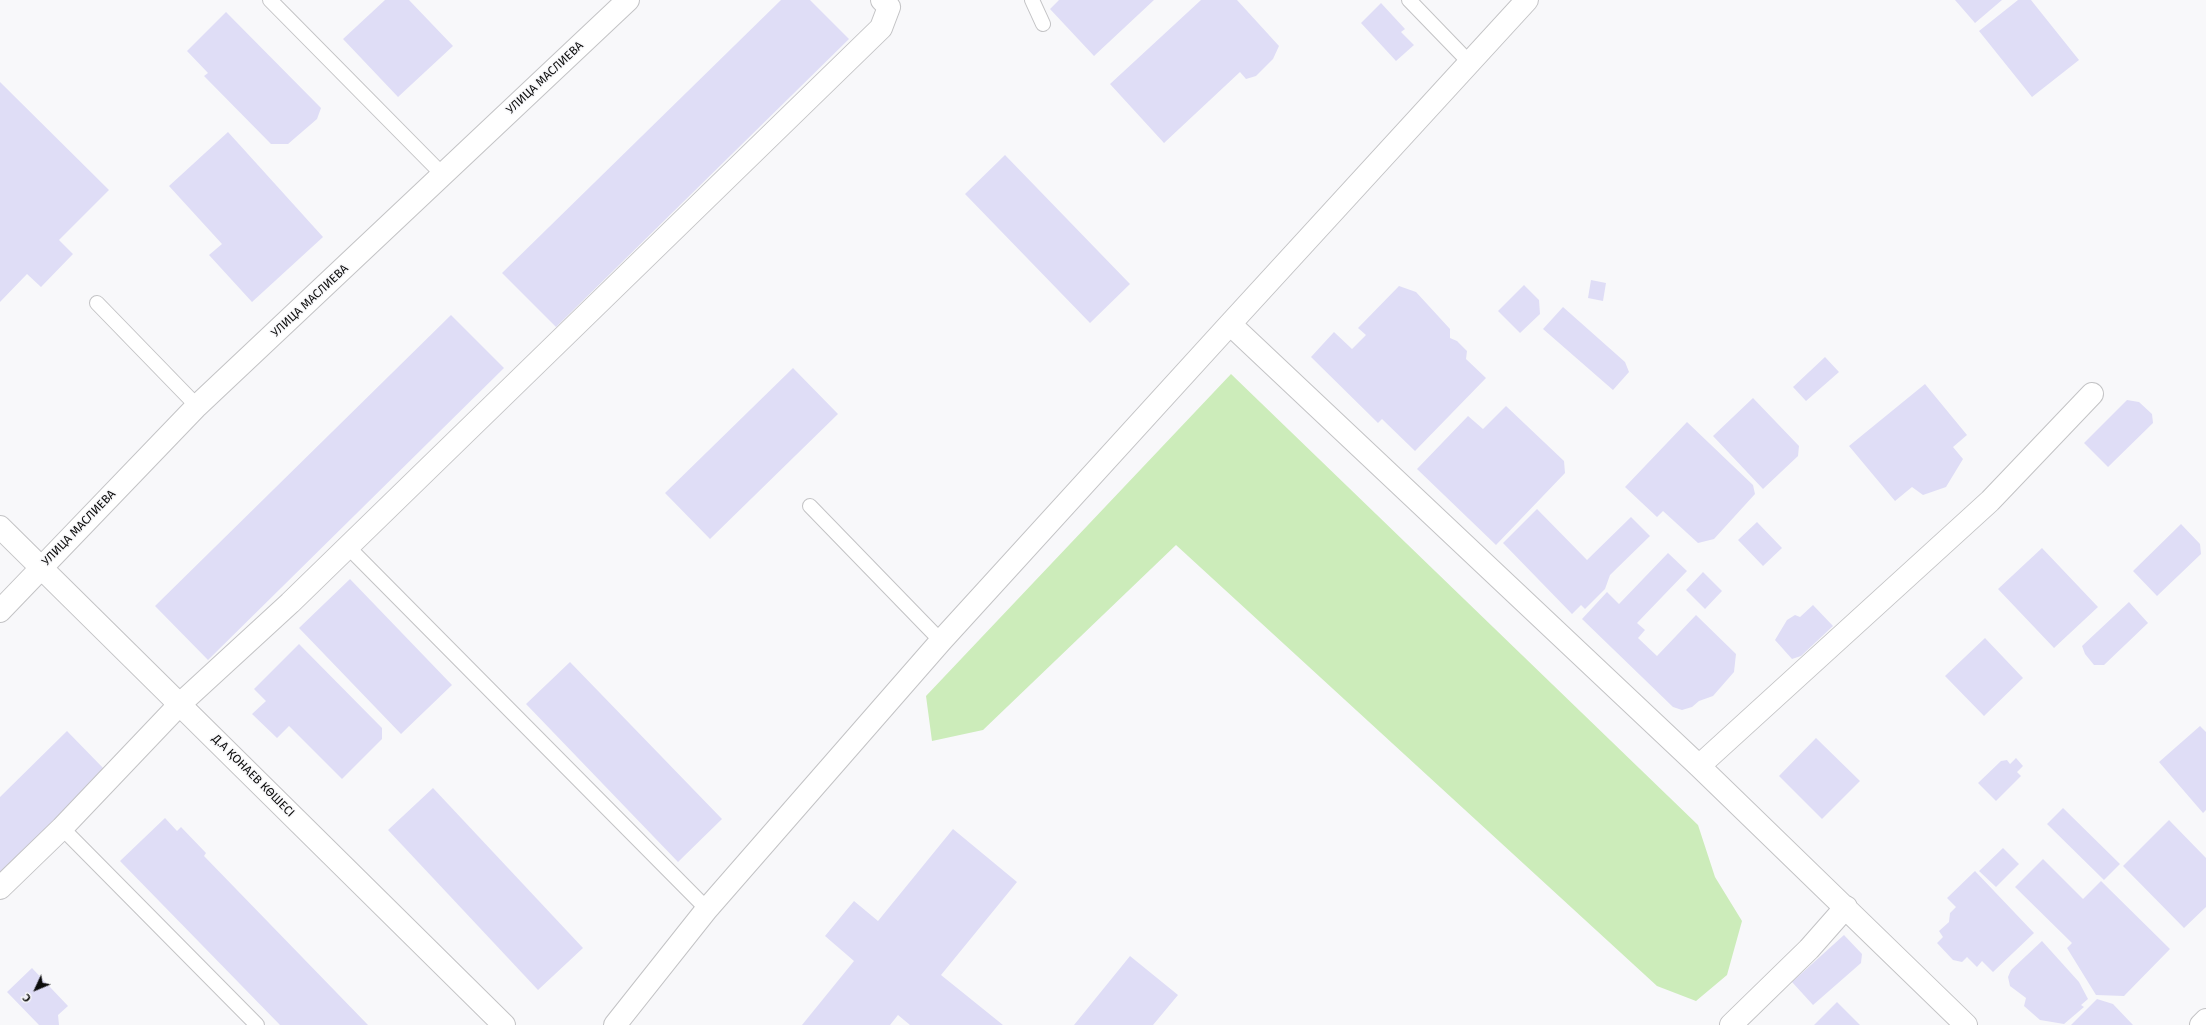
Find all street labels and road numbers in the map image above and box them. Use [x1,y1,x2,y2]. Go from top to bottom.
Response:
street label: УЛИЦА МАСЛИЕВА [504,39,586,117]
street label: УЛИЦА МАСЛИЕВА [269,262,351,340]
street label: УЛИЦА МАСЛИЕВА [39,487,119,569]
street label: Д.А ҚОНАЕВ КӨШЕСІ [209,732,297,820]

